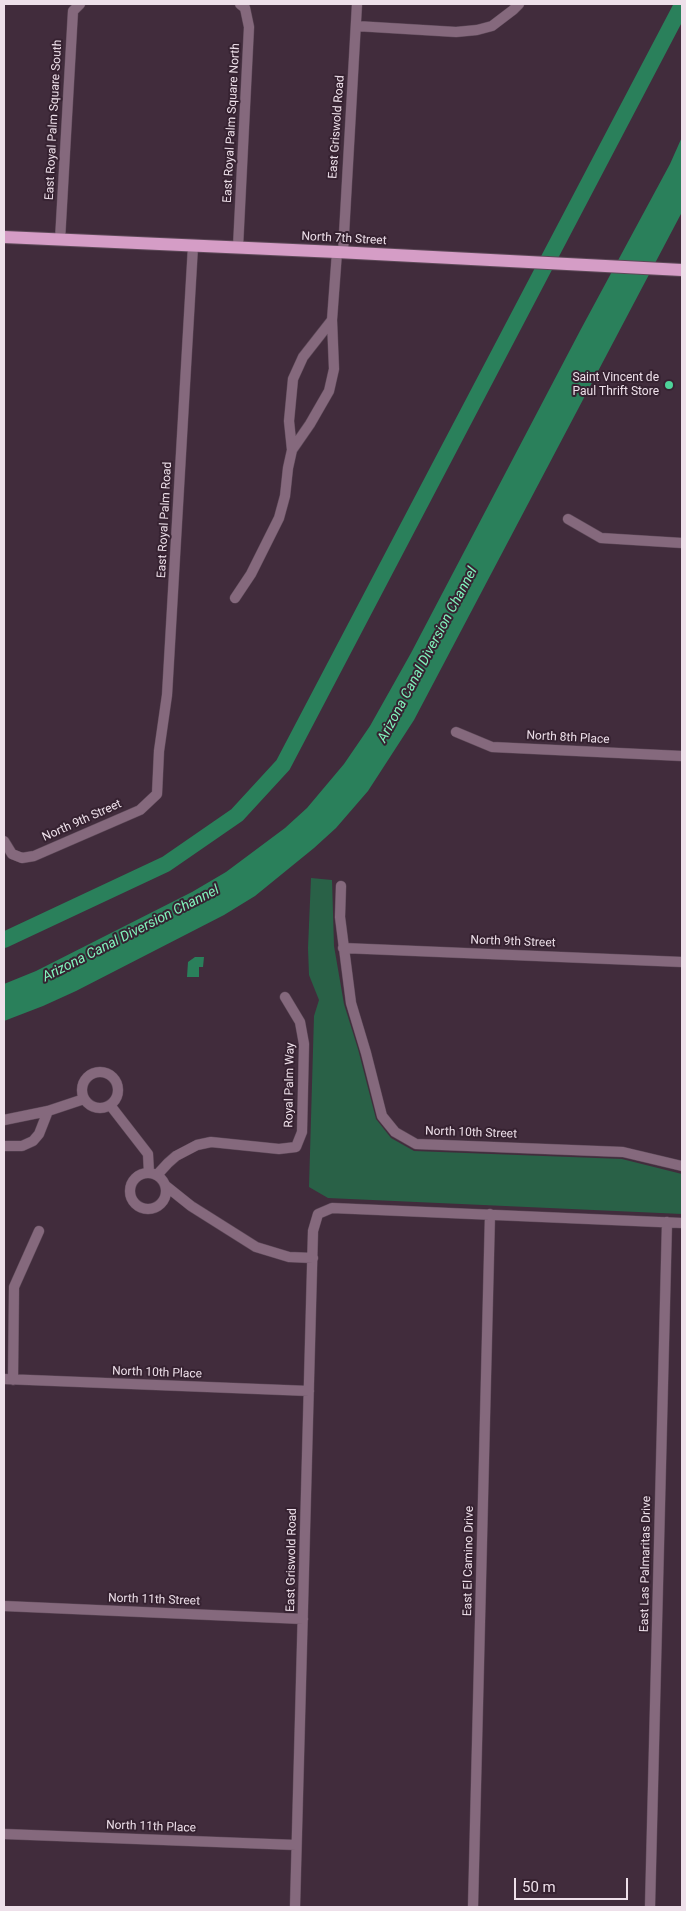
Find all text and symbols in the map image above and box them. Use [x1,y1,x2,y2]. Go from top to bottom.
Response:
street label: East Royal Palm Square South [43,39,65,201]
street label: East Royal Palm Square North [221,43,243,203]
street label: East Griswold Road [326,75,348,179]
street label: North 7th Street [301,230,387,248]
place label: Saint Vincent de Paul Thrift Store [572,371,659,399]
marker: Saint Vincent de Paul Thrift Store [663,379,675,391]
street label: East Royal Palm Road [155,461,175,579]
water label: Arizona Canal Diversion Channel [375,565,481,745]
street label: North 8th Place [526,729,610,747]
street label: North 9th Street [40,797,124,845]
water label: Arizona Canal Diversion Channel [40,882,222,986]
street label: North 9th Street [470,933,556,951]
street label: Royal Palm Way [282,1042,298,1128]
street label: North 10th Street [425,1124,517,1142]
street label: North 10th Place [112,1364,202,1382]
street label: East Las Palmaritas Drive [638,1496,654,1632]
street label: East El Camino Drive [461,1506,477,1616]
street label: East Griswold Road [284,1508,300,1612]
street label: North 11th Street [108,1591,200,1609]
street label: North 11th Place [106,1818,196,1836]
scale bar [516,1868,630,1900]
text: 50 m [522,1878,556,1896]

